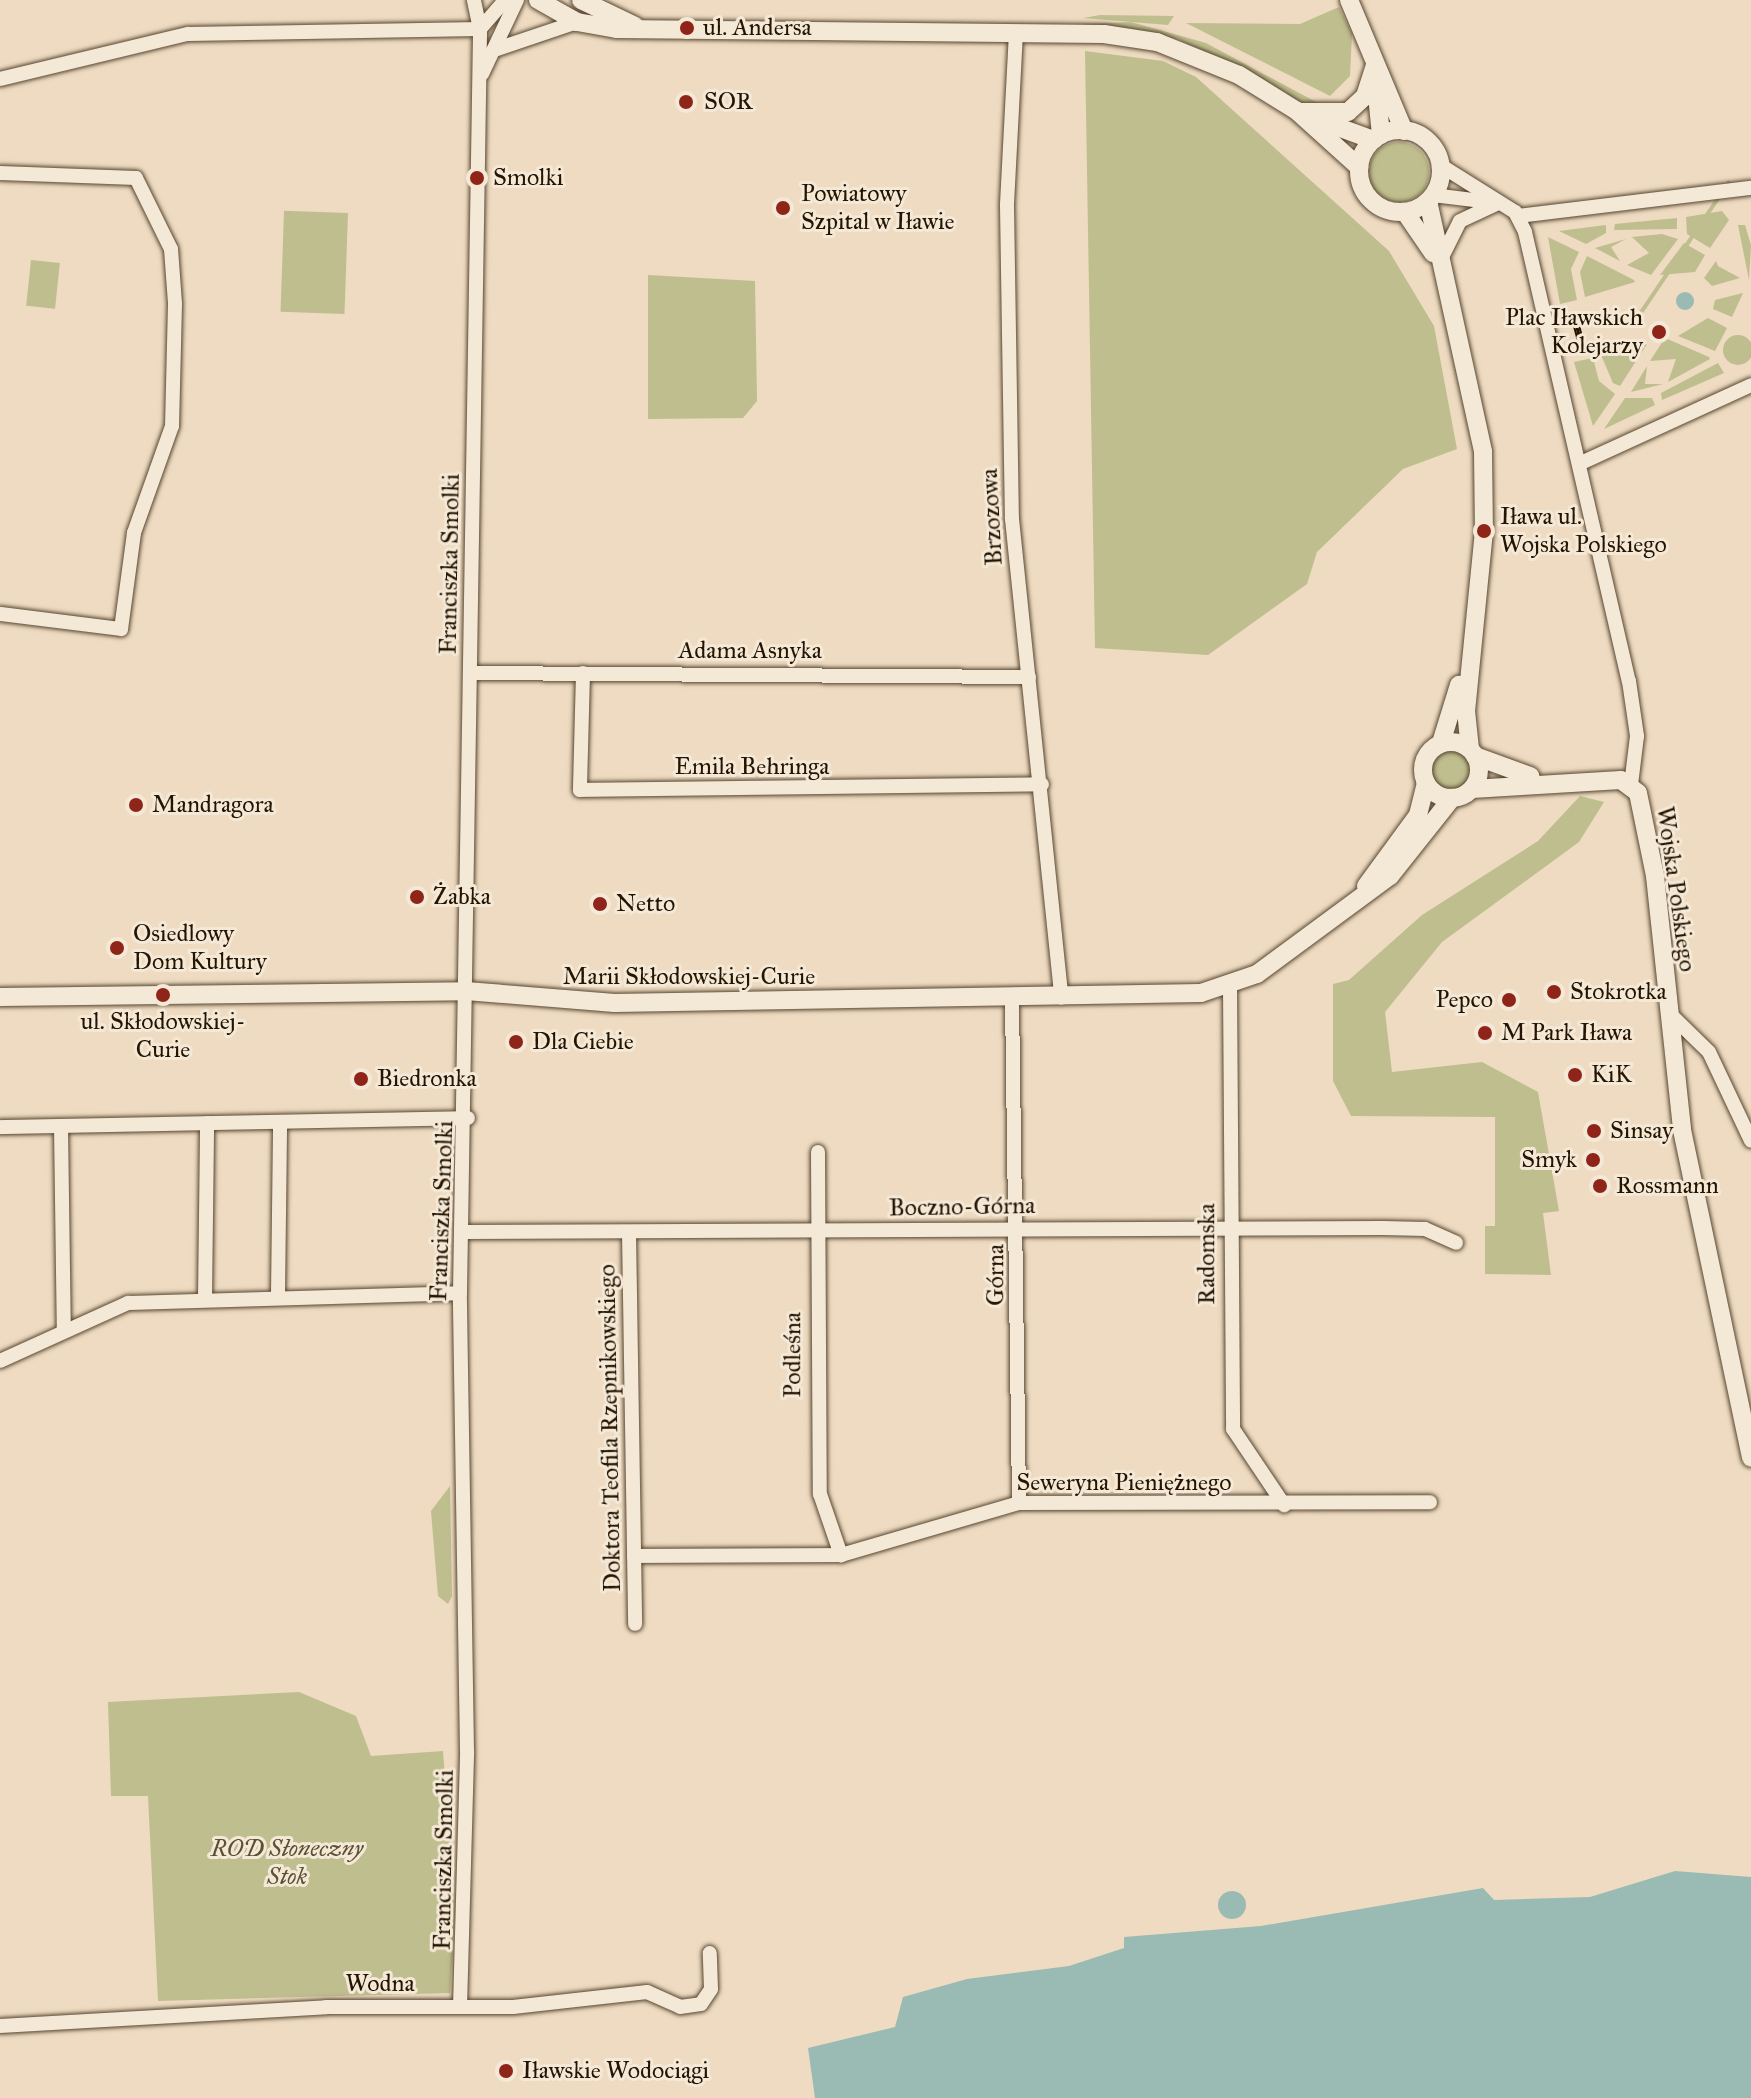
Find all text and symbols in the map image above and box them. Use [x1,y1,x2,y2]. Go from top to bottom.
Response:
place label: ul. Andersa [703,14,812,42]
marker: ul. Andersa [678,19,696,37]
place label: SOR [704,88,753,116]
marker: SOR [675,91,697,113]
place label: Smolki [493,164,563,192]
marker: Smolki [468,169,486,187]
place label: Powiatowy Szpital w Iławie [801,180,955,236]
marker: Powiatowy Szpital w Iławie [772,197,794,219]
place label: Plac Iławskich Kolejarzy [1505,304,1643,360]
marker: Plac Iławskich Kolejarzy [1650,323,1668,341]
street label: Brzozowa [975,468,1009,566]
street label: Franciszka Smolki [434,473,466,655]
place label: Iława ul. Wojska Polskiego [1500,503,1667,559]
marker: Iława ul. Wojska Polskiego [1475,522,1493,540]
street label: Adama Asnyka [678,637,822,665]
street label: Emila Behringa [675,753,829,781]
place label: Mandragora [152,791,274,819]
marker: Mandragora [127,796,145,814]
street label: Wojska Polskiego [1650,804,1702,974]
place label: Żabka [433,883,491,911]
marker: Żabka [408,888,426,906]
place label: Netto [616,890,675,918]
marker: Netto [591,895,609,913]
place label: Osiedlowy Dom Kultury [133,920,267,976]
marker: Osiedlowy Dom Kultury [108,939,126,957]
street label: Marii Skłodowskiej-Curie [563,963,815,991]
place label: Stokrotka [1570,978,1667,1006]
marker: Stokrotka [1545,983,1563,1001]
marker: ul. Skłodowskiej- Curie [154,986,172,1004]
place label: Pepco [1435,986,1493,1014]
marker: Pepco [1500,991,1518,1009]
place label: ul. Skłodowskiej- Curie [80,1008,246,1064]
place label: M Park Iława [1501,1019,1632,1047]
marker: M Park Iława [1476,1024,1494,1042]
place label: Dla Ciebie [532,1028,634,1056]
marker: Dla Ciebie [507,1033,525,1051]
place label: KiK [1591,1061,1632,1089]
place label: Biedronka [377,1065,477,1093]
marker: KiK [1566,1066,1584,1084]
marker: Biedronka [352,1070,370,1088]
place label: Sinsay [1610,1117,1673,1145]
street label: Franciszka Smolki [424,1120,460,1302]
marker: Sinsay [1585,1122,1603,1140]
place label: Smyk [1521,1146,1577,1174]
marker: Smyk [1584,1151,1602,1169]
place label: Rossmann [1616,1172,1719,1200]
marker: Rossmann [1591,1177,1609,1195]
street label: Boczno-Górna [889,1191,1035,1223]
street label: Radomska [1193,1203,1221,1305]
street label: Górna [982,1244,1010,1306]
street label: Doktora Teofila Rzepnikowskiego [593,1264,627,1592]
street label: Podleśna [779,1312,807,1398]
street label: Seweryna Pieniężnego [1016,1469,1232,1497]
street label: Franciszka Smolki [428,1769,460,1951]
park label: ROD Słoneczny Stok [211,1835,363,1891]
street label: Wodna [345,1970,415,1998]
place label: Iławskie Wodociągi [522,2057,709,2085]
marker: Iławskie Wodociągi [497,2062,515,2080]

